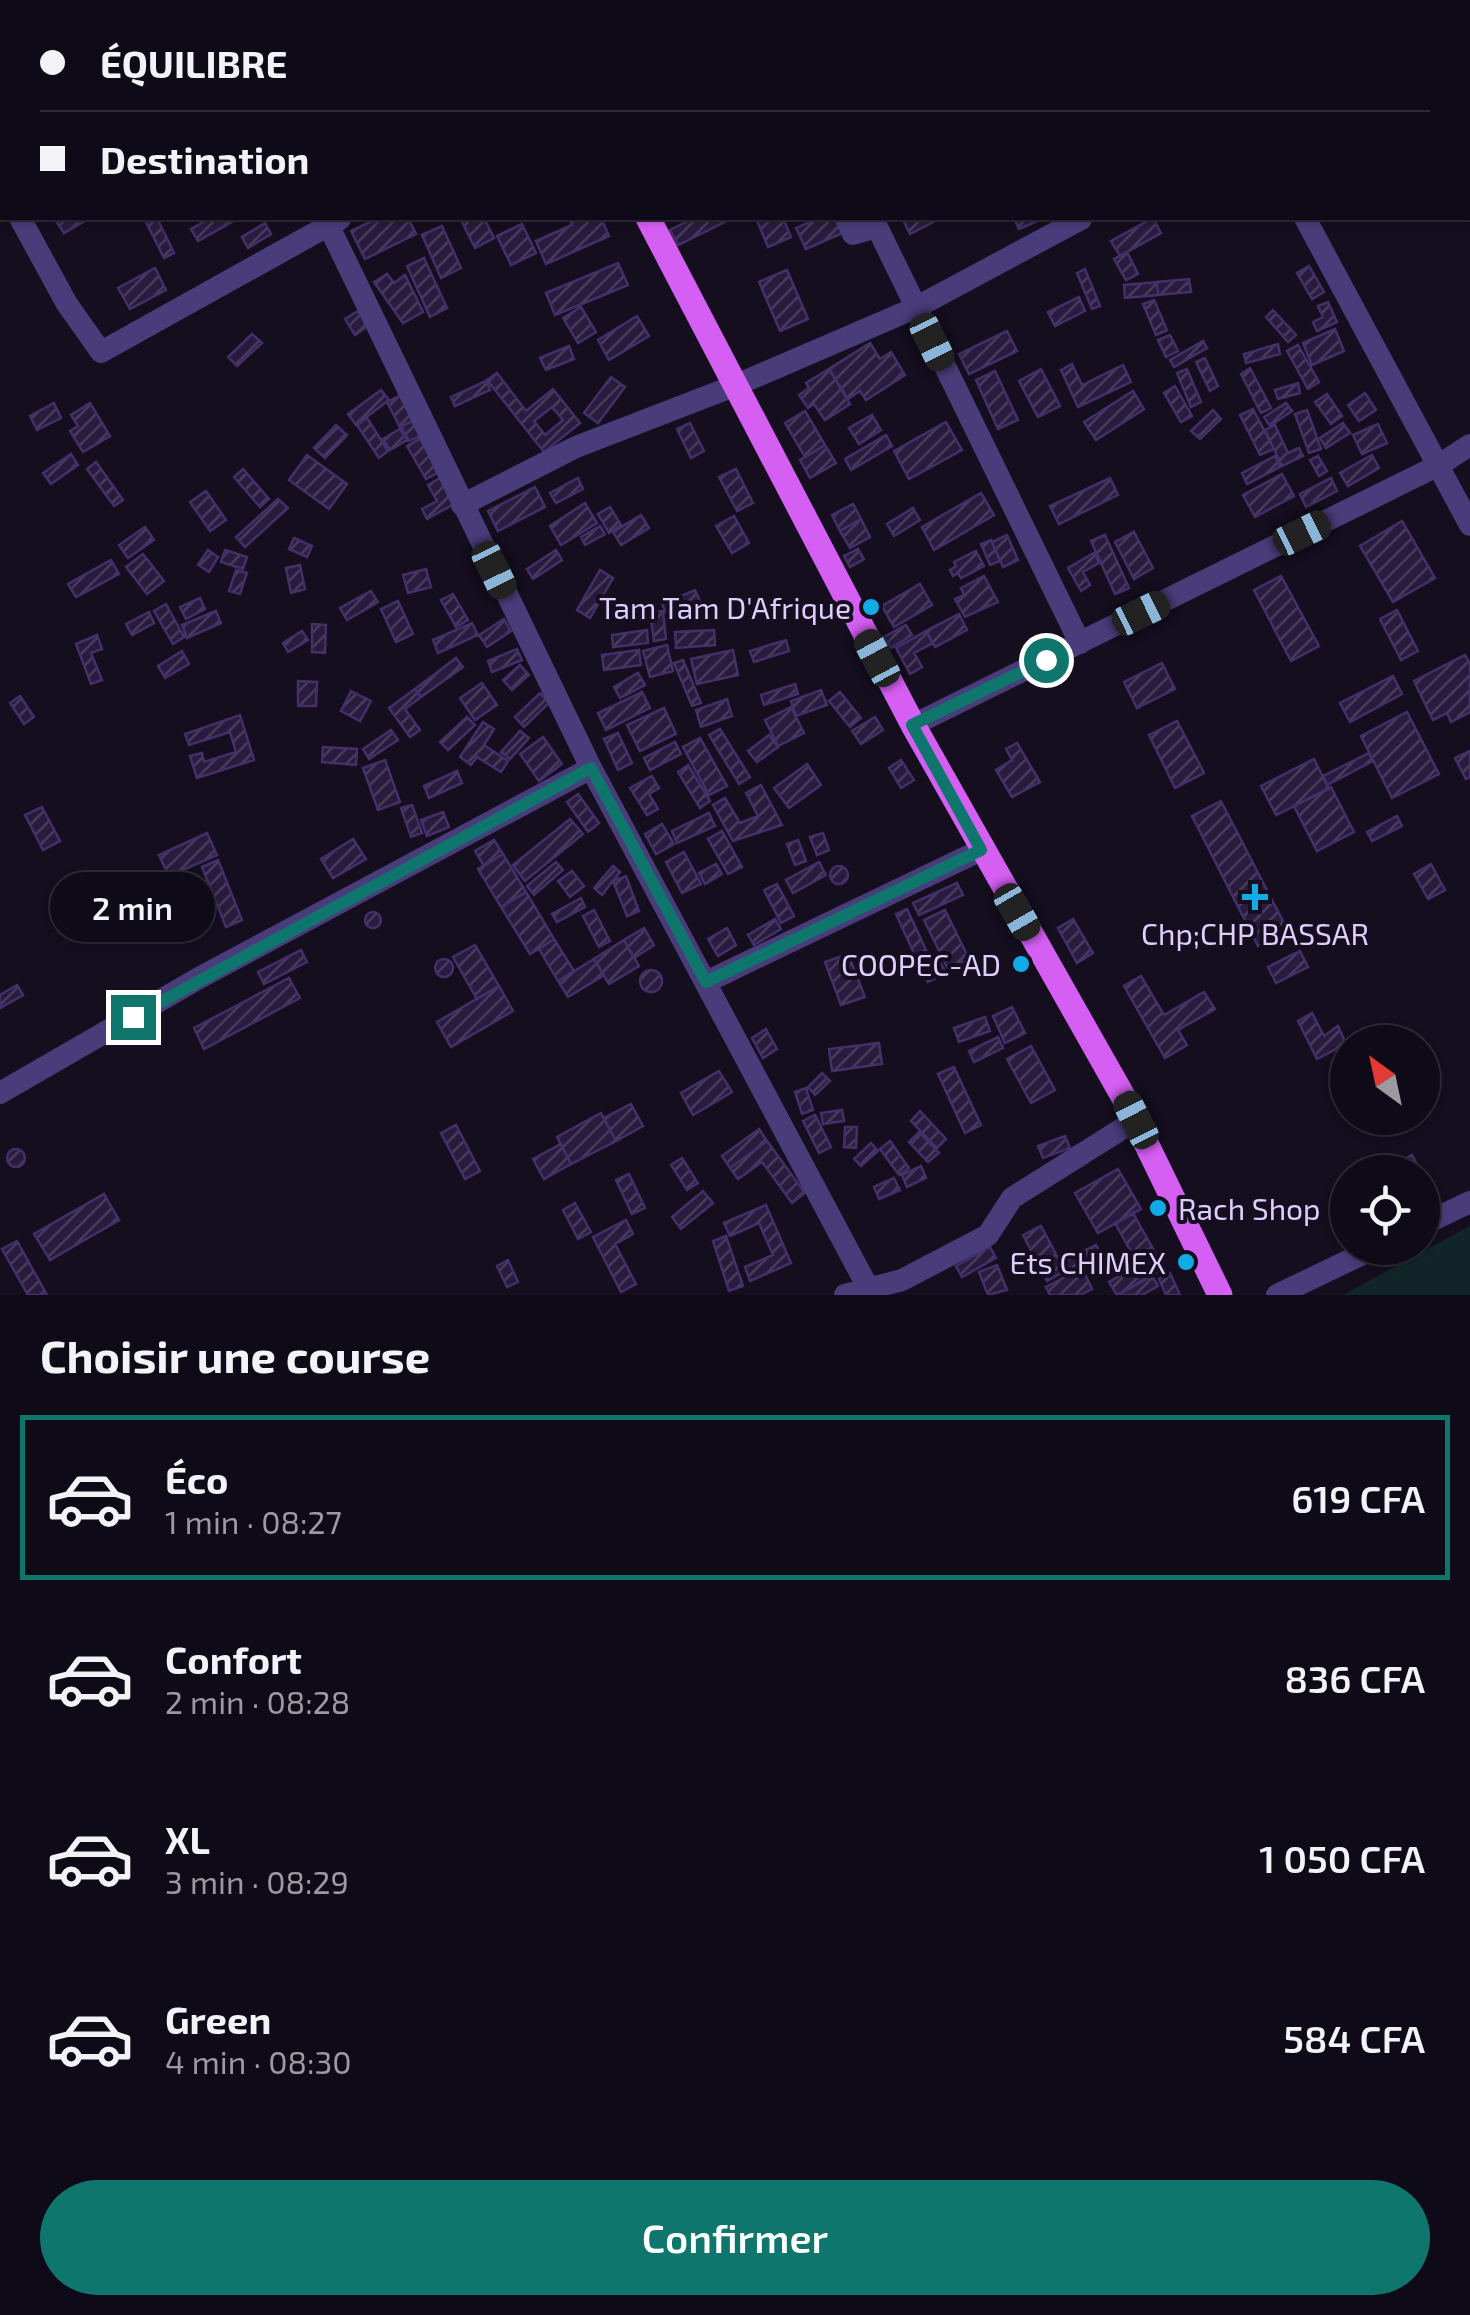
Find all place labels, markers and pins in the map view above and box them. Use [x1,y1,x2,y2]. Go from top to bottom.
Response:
place label: Tam Tam D'Afrique [599,589,851,625]
marker: Tam Tam D'Afrique [860,596,882,618]
marker: Chp;CHP BASSAR [1242,884,1268,910]
place label: Chp;CHP BASSAR [1141,915,1369,951]
place label: COOPEC-AD [841,946,1001,982]
marker: COOPEC-AD [1010,953,1032,975]
place label: Rach Shop [1178,1190,1321,1226]
marker: Rach Shop [1147,1197,1169,1219]
place label: Ets CHIMEX [1009,1244,1166,1280]
marker: Ets CHIMEX [1175,1251,1197,1273]

